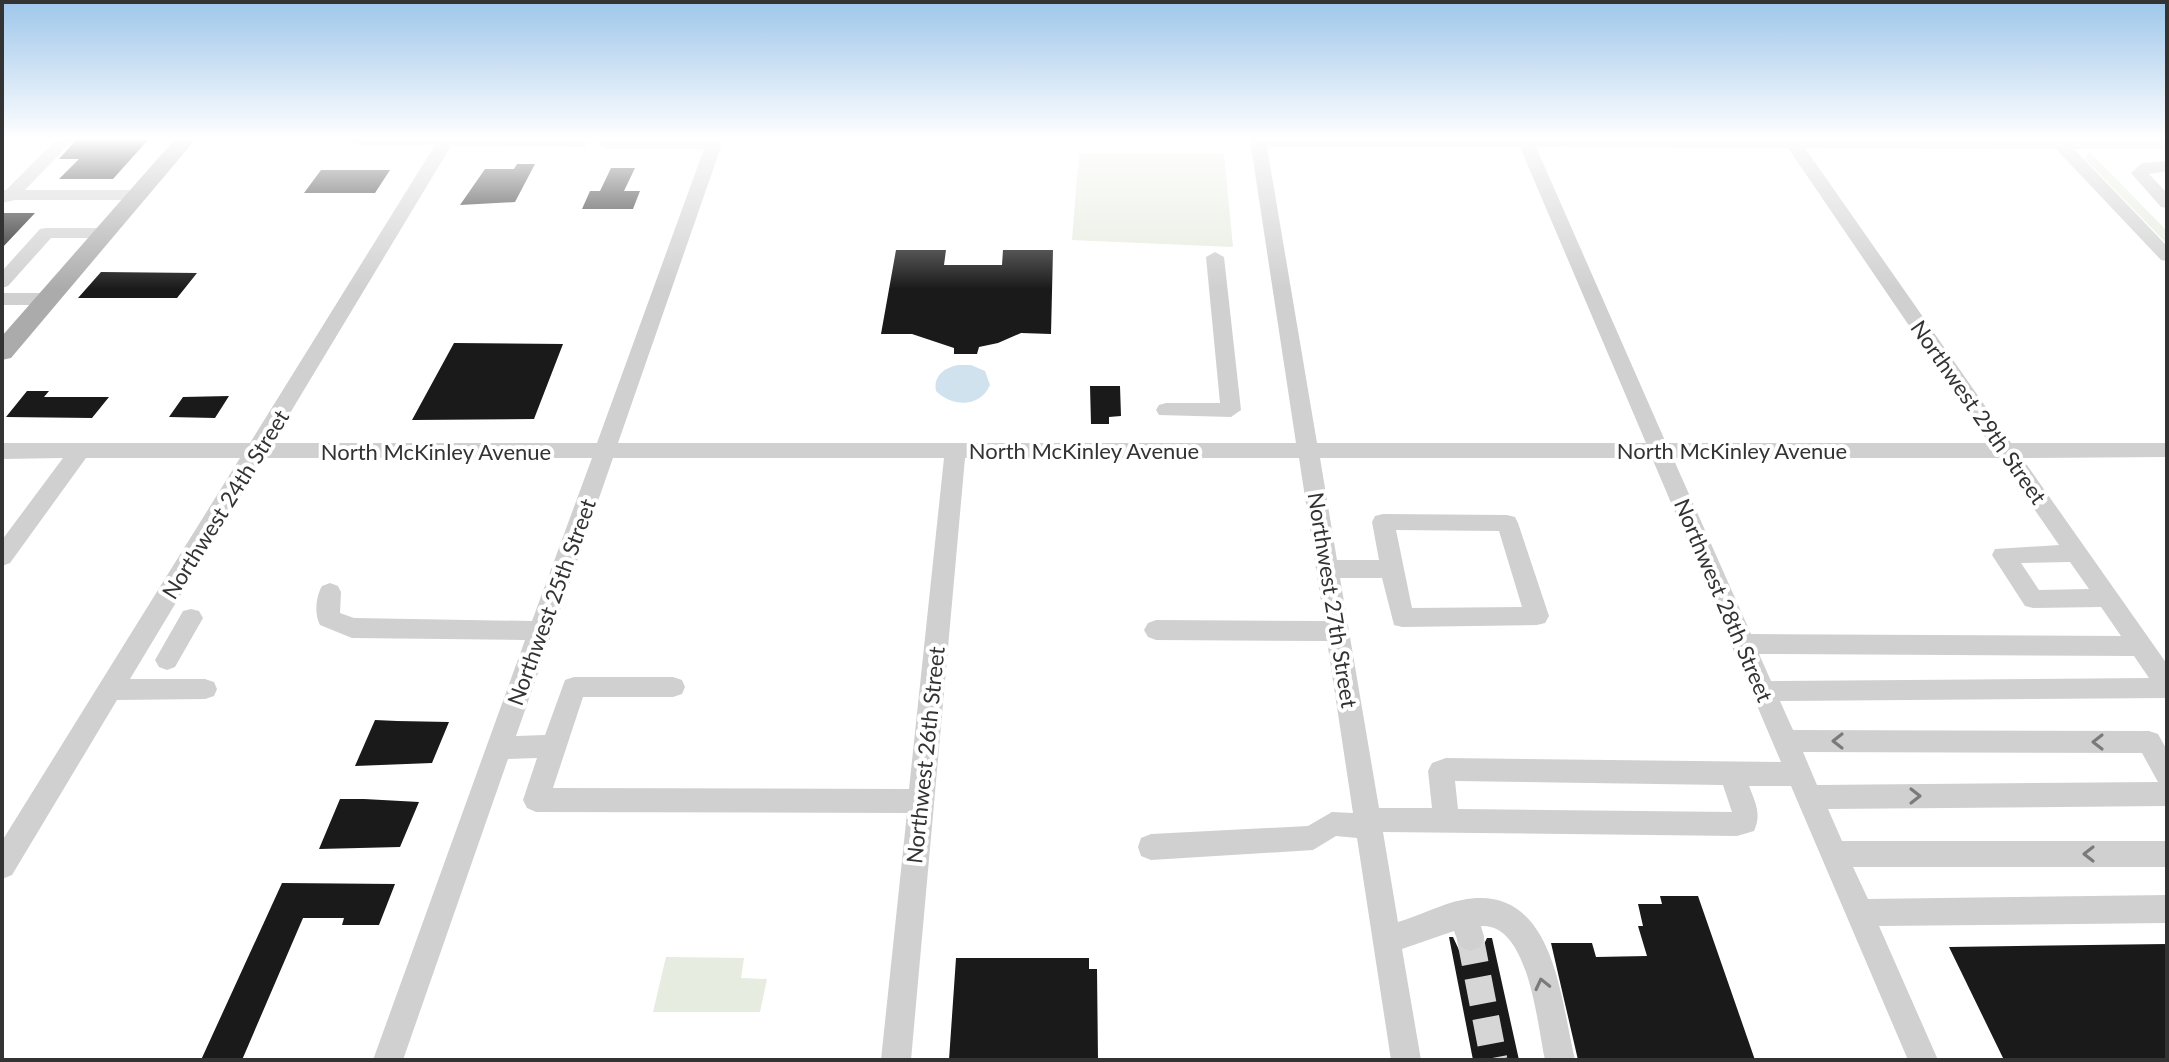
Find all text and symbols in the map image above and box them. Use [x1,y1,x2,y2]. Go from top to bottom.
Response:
street label: Northwest 29th Street [1905,315,2053,509]
street label: Northwest 24th Street [156,404,294,604]
street label: North McKinley Avenue [969,437,1199,464]
street label: North McKinley Avenue [1617,437,1847,464]
street label: North McKinley Avenue [321,438,551,465]
street label: Northwest 27th Street [1303,490,1363,710]
street label: Northwest 28th Street [1669,494,1779,706]
street label: Northwest 25th Street [501,495,601,709]
street label: Northwest 26th Street [900,645,950,865]
one-way arrow [1831,732,1844,750]
one-way arrow [2091,733,2104,750]
one-way arrow [1909,787,1922,805]
one-way arrow [2082,845,2095,863]
one-way arrow [1534,978,1551,991]

